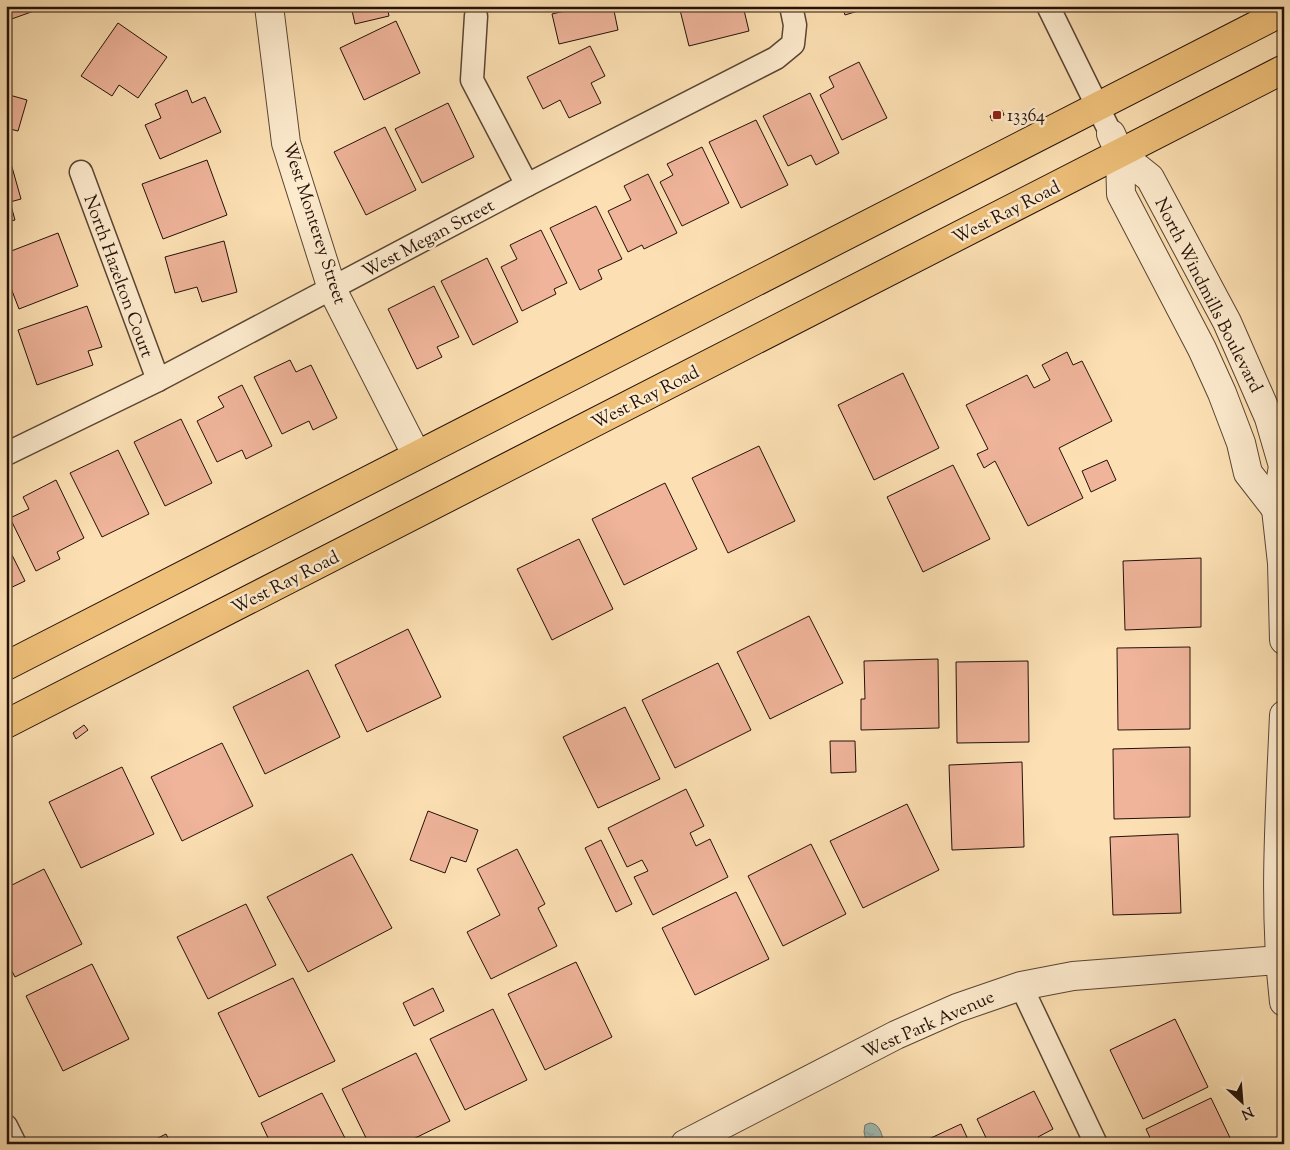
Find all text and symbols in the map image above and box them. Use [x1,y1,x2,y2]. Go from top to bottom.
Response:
place label: 13364 [1007,104,1045,130]
marker: 13364 [991,109,1003,121]
street label: West Monterey Street [275,139,352,308]
street label: West Ray Road [948,175,1065,252]
street label: North Hazelton Court [76,192,159,362]
street label: West Megan Street [358,194,500,286]
street label: North Windmills Boulevard [1147,194,1268,398]
street label: West Ray Road [587,360,704,437]
street label: West Ray Road [227,545,344,622]
street label: West Park Avenue [859,985,999,1067]
north arrow [1218,1078,1268,1128]
text: N [1237,1100,1256,1123]

